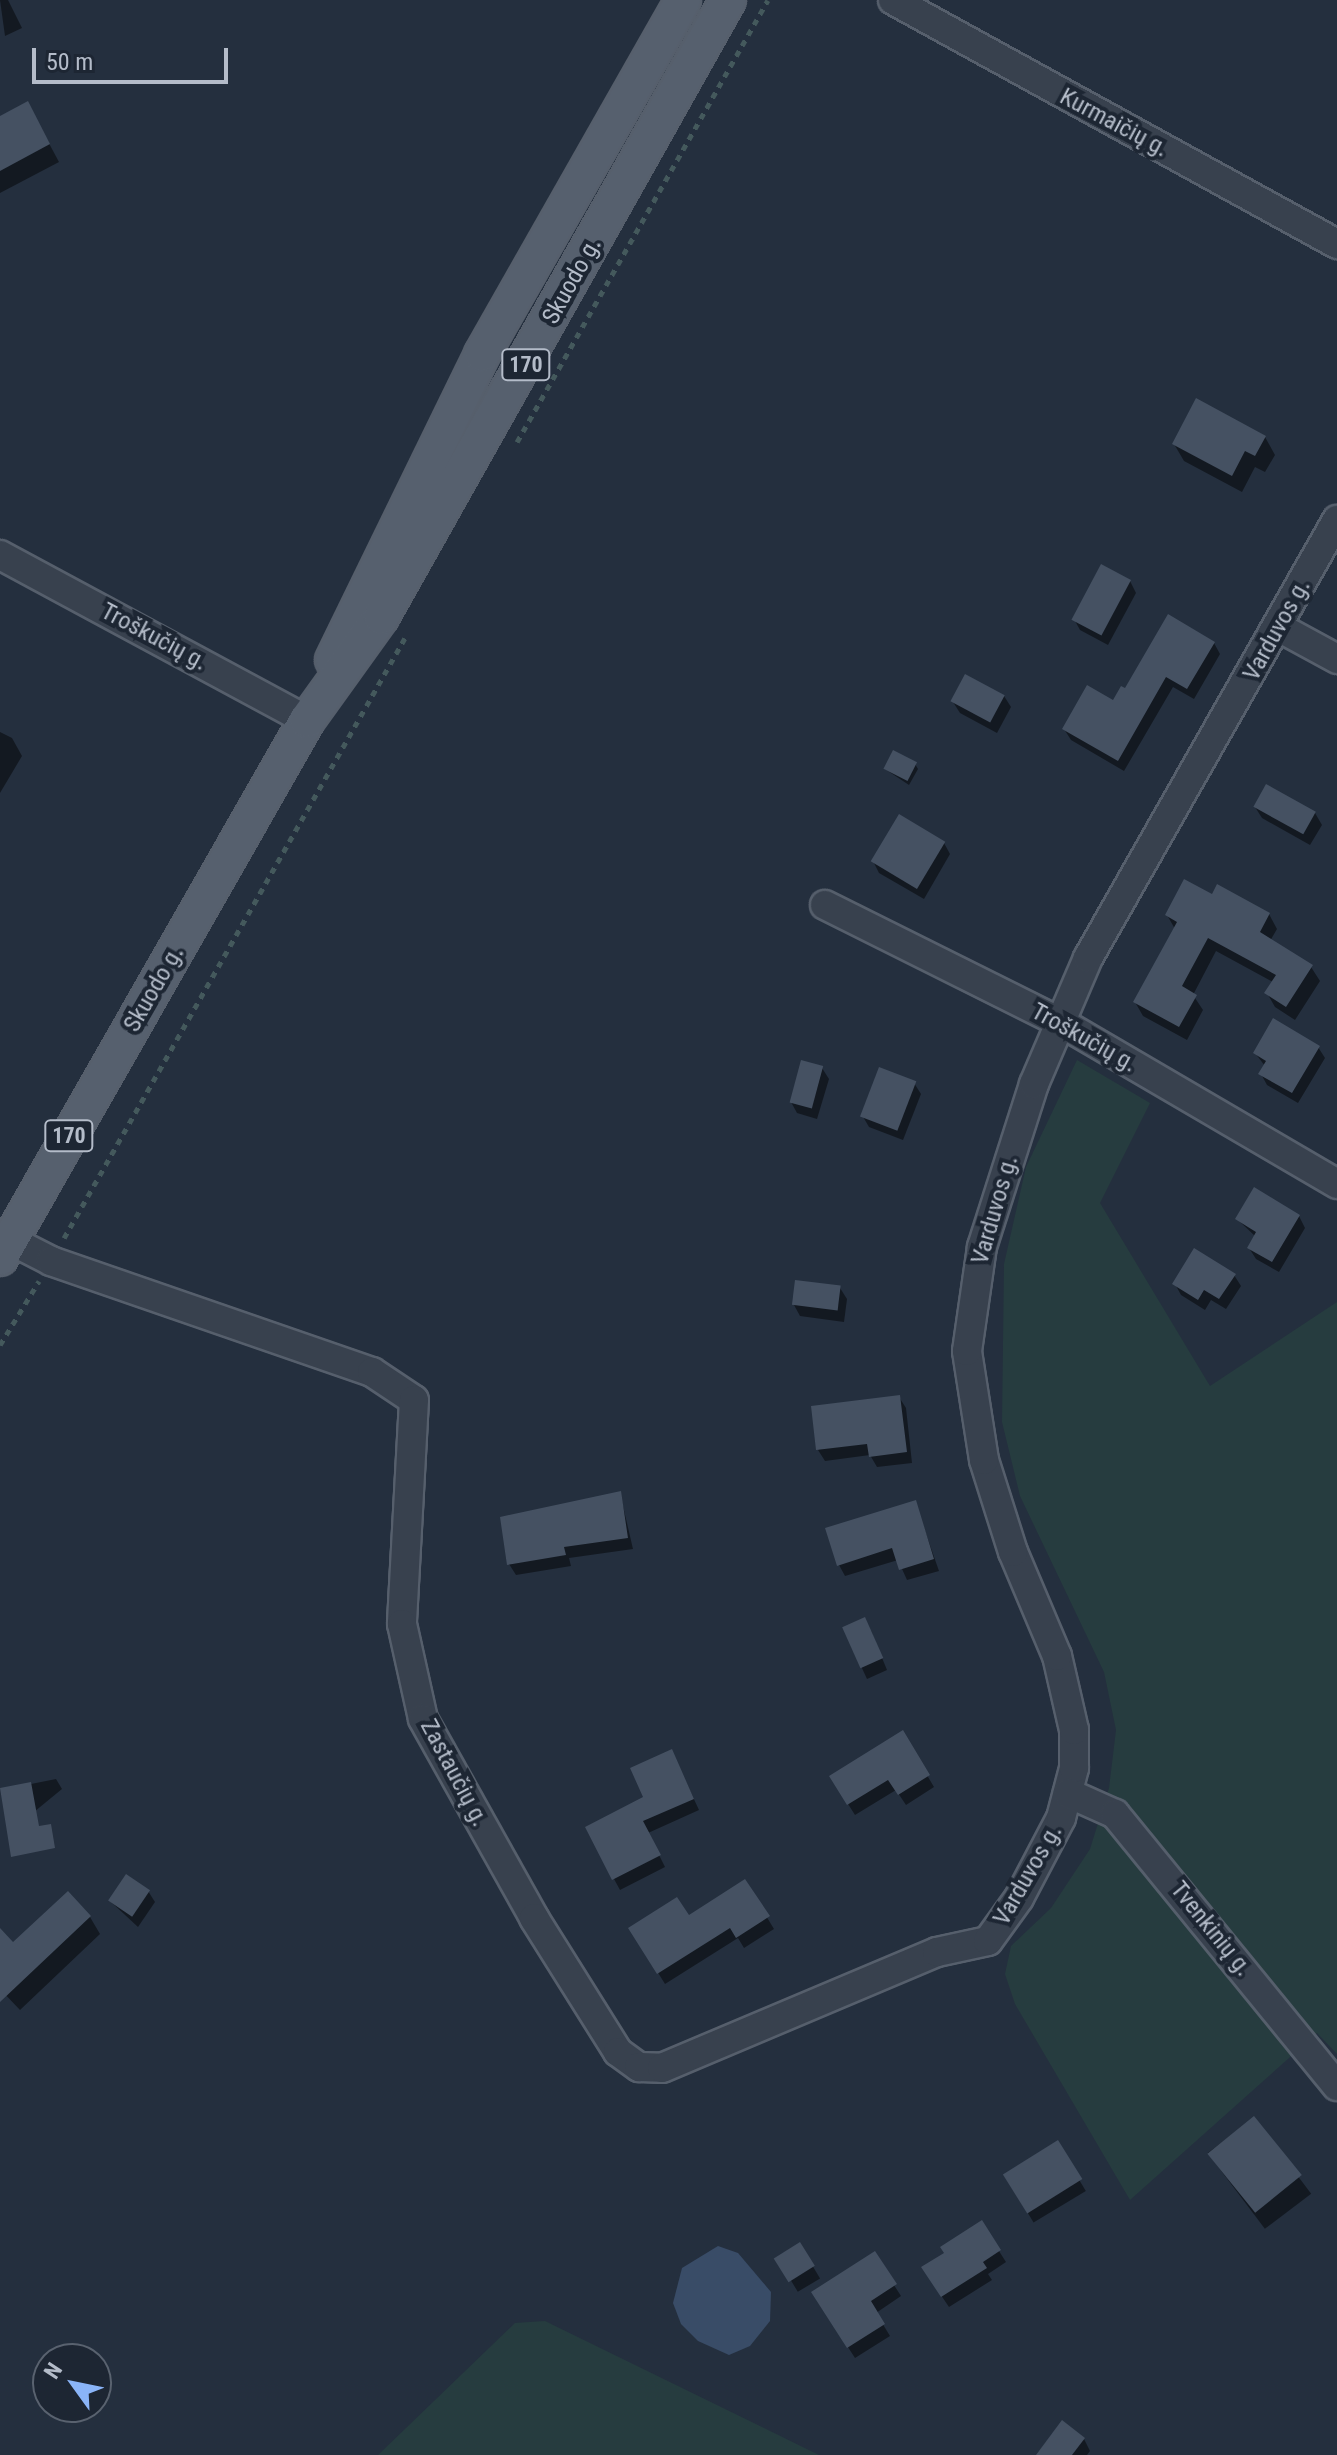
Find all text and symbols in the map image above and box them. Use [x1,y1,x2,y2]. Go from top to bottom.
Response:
scale bar [36,32,232,82]
text: 50 m [46,48,93,76]
street label: Kurmaičių g. [1055,82,1173,164]
street label: Skuodo g. [536,233,608,329]
road number: 170 [500,347,552,383]
street label: Varduvos g. [1237,574,1317,686]
street label: Troškučių g. [96,597,212,677]
street label: Skuodo g. [118,941,190,1037]
street label: Troškučių g. [1026,997,1142,1079]
road number: 170 [43,1118,95,1154]
street label: Varduvos g. [966,1152,1024,1268]
street label: Zastaučių g. [414,1715,494,1831]
street label: Varduvos g. [988,1819,1068,1931]
street label: Tvenkinių g. [1164,1876,1258,1982]
north arrow [32,2343,112,2423]
text: N [39,2358,67,2383]

